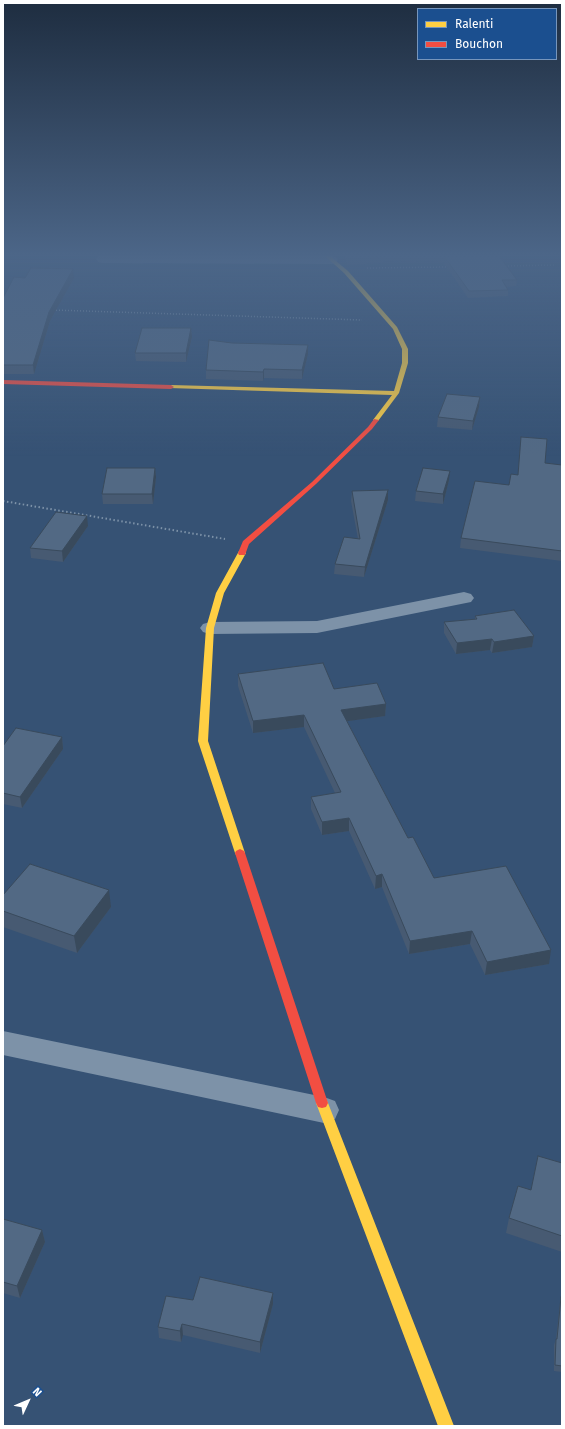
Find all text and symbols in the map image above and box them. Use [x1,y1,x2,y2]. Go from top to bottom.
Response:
legend [417,8,557,60]
text: Ralenti [455,17,493,31]
text: Bouchon [455,37,503,51]
north arrow [8,1381,48,1421]
text: N [30,1385,44,1399]

